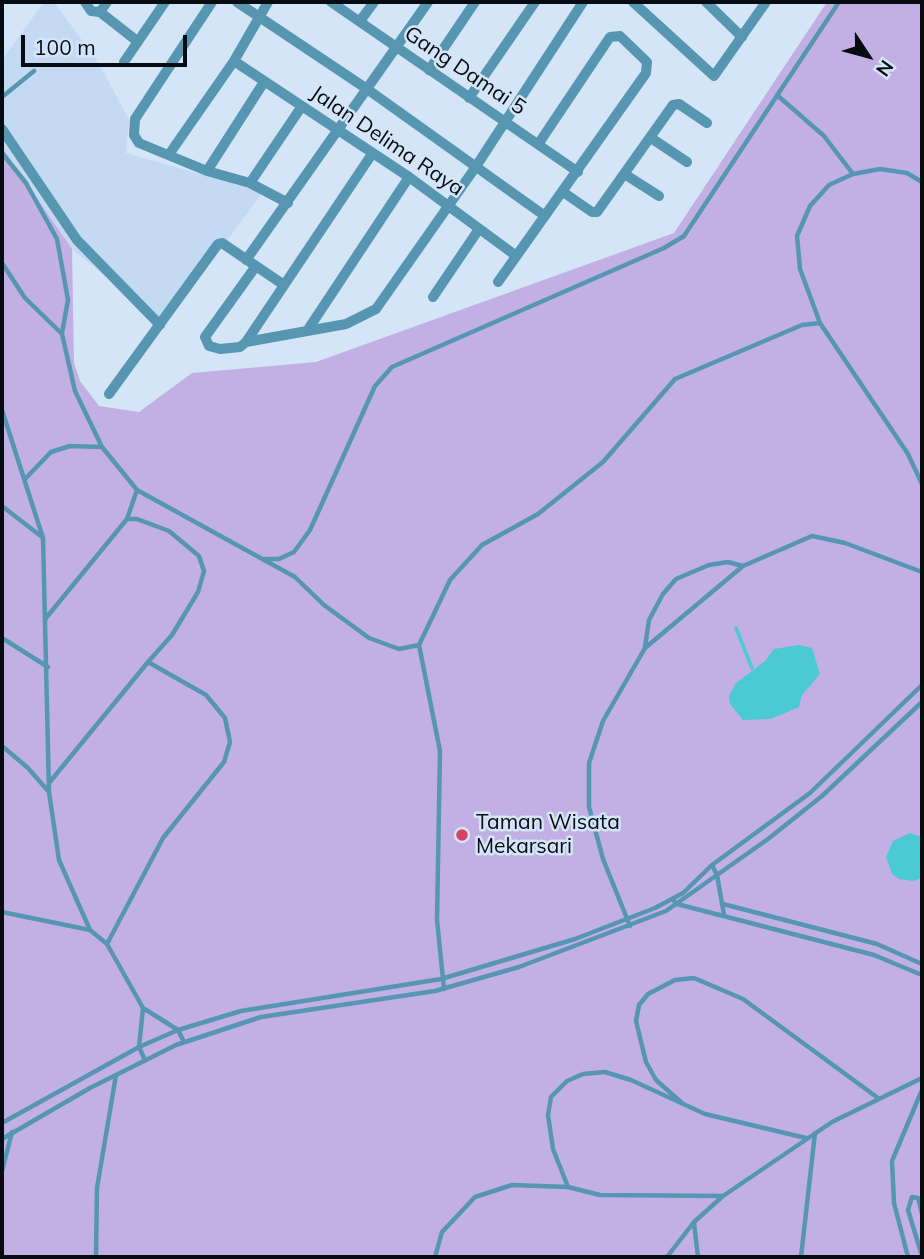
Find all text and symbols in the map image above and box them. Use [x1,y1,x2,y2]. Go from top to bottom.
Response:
scale bar [24,21,191,65]
street label: Gang Damai 5 [400,21,530,121]
north arrow [833,21,903,91]
text: 100 m [34,34,96,60]
text: N [871,55,899,81]
street label: Jalan Delima Raya [306,80,468,202]
place label: Taman Wisata Mekarsari [476,810,620,860]
marker: Taman Wisata Mekarsari [454,827,470,843]

